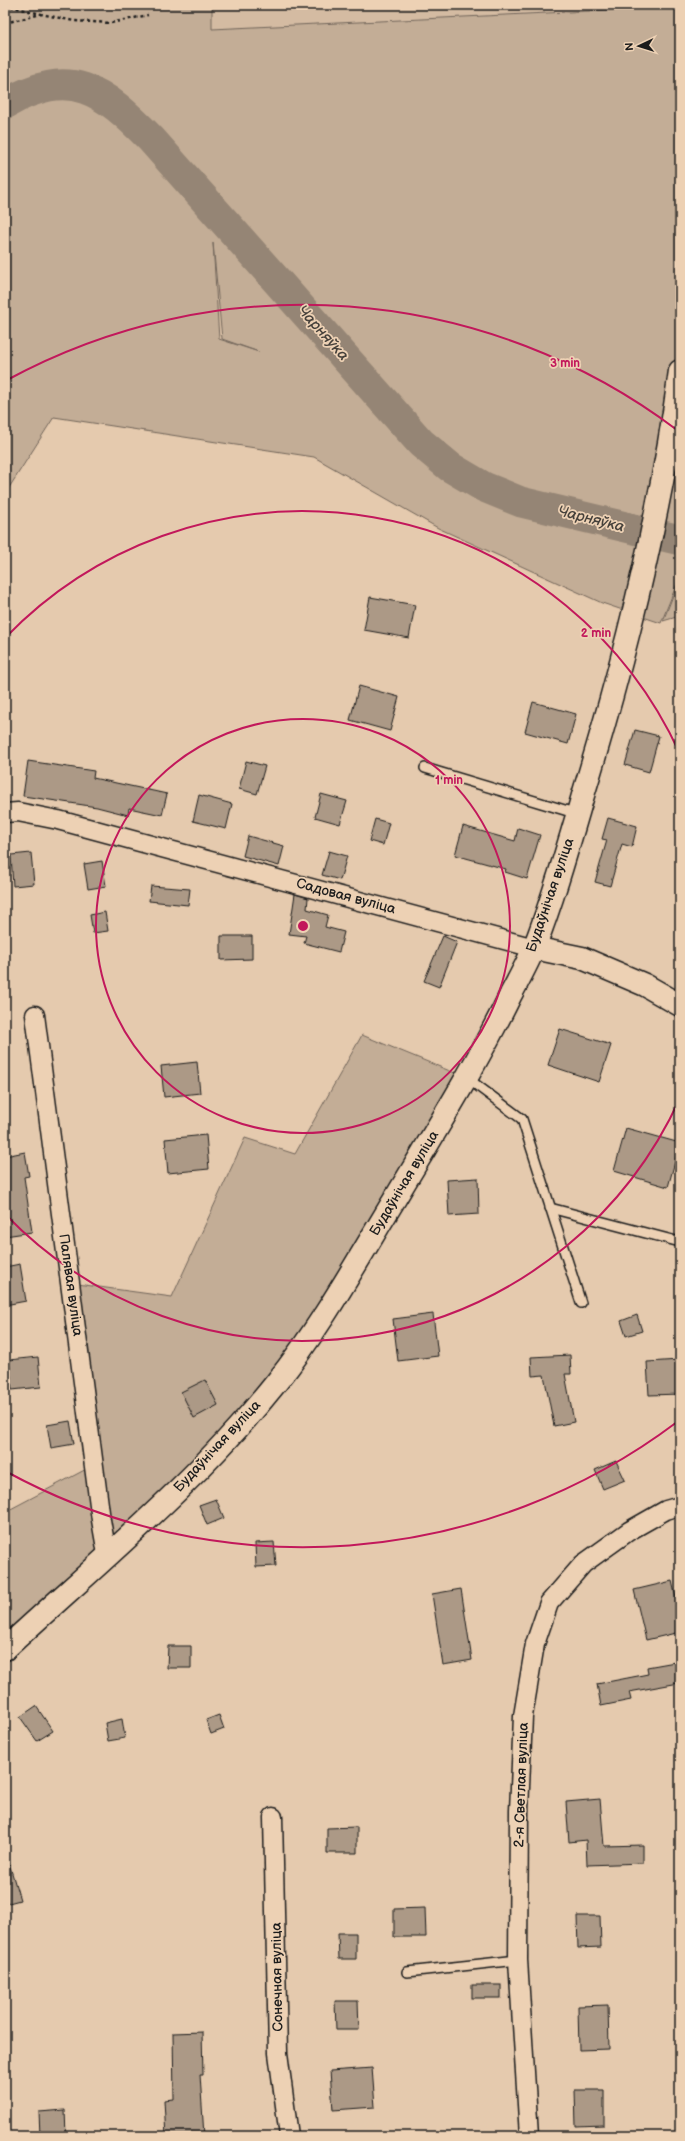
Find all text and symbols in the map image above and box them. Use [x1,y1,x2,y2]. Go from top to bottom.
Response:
north arrow [619,26,659,66]
text: N [623,42,636,51]
water label: Чарняўка [293,301,353,365]
text: 3 min [550,356,580,371]
water label: Чарняўка [556,502,626,536]
text: 2 min [581,626,611,641]
text: 1 min [435,773,463,788]
street label: Будаўнічая вуліца [523,835,578,954]
street label: Садовая вуліца [294,875,398,918]
centre of rings [296,919,310,933]
street label: Будаўнічая вуліца [366,1127,442,1239]
street label: Палявая вуліца [55,1233,87,1338]
street label: Будаўнічая вуліца [170,1396,264,1496]
street label: 2-я Светлая вуліца [510,1721,532,1848]
street label: Сонечная вуліца [268,1922,286,2032]

